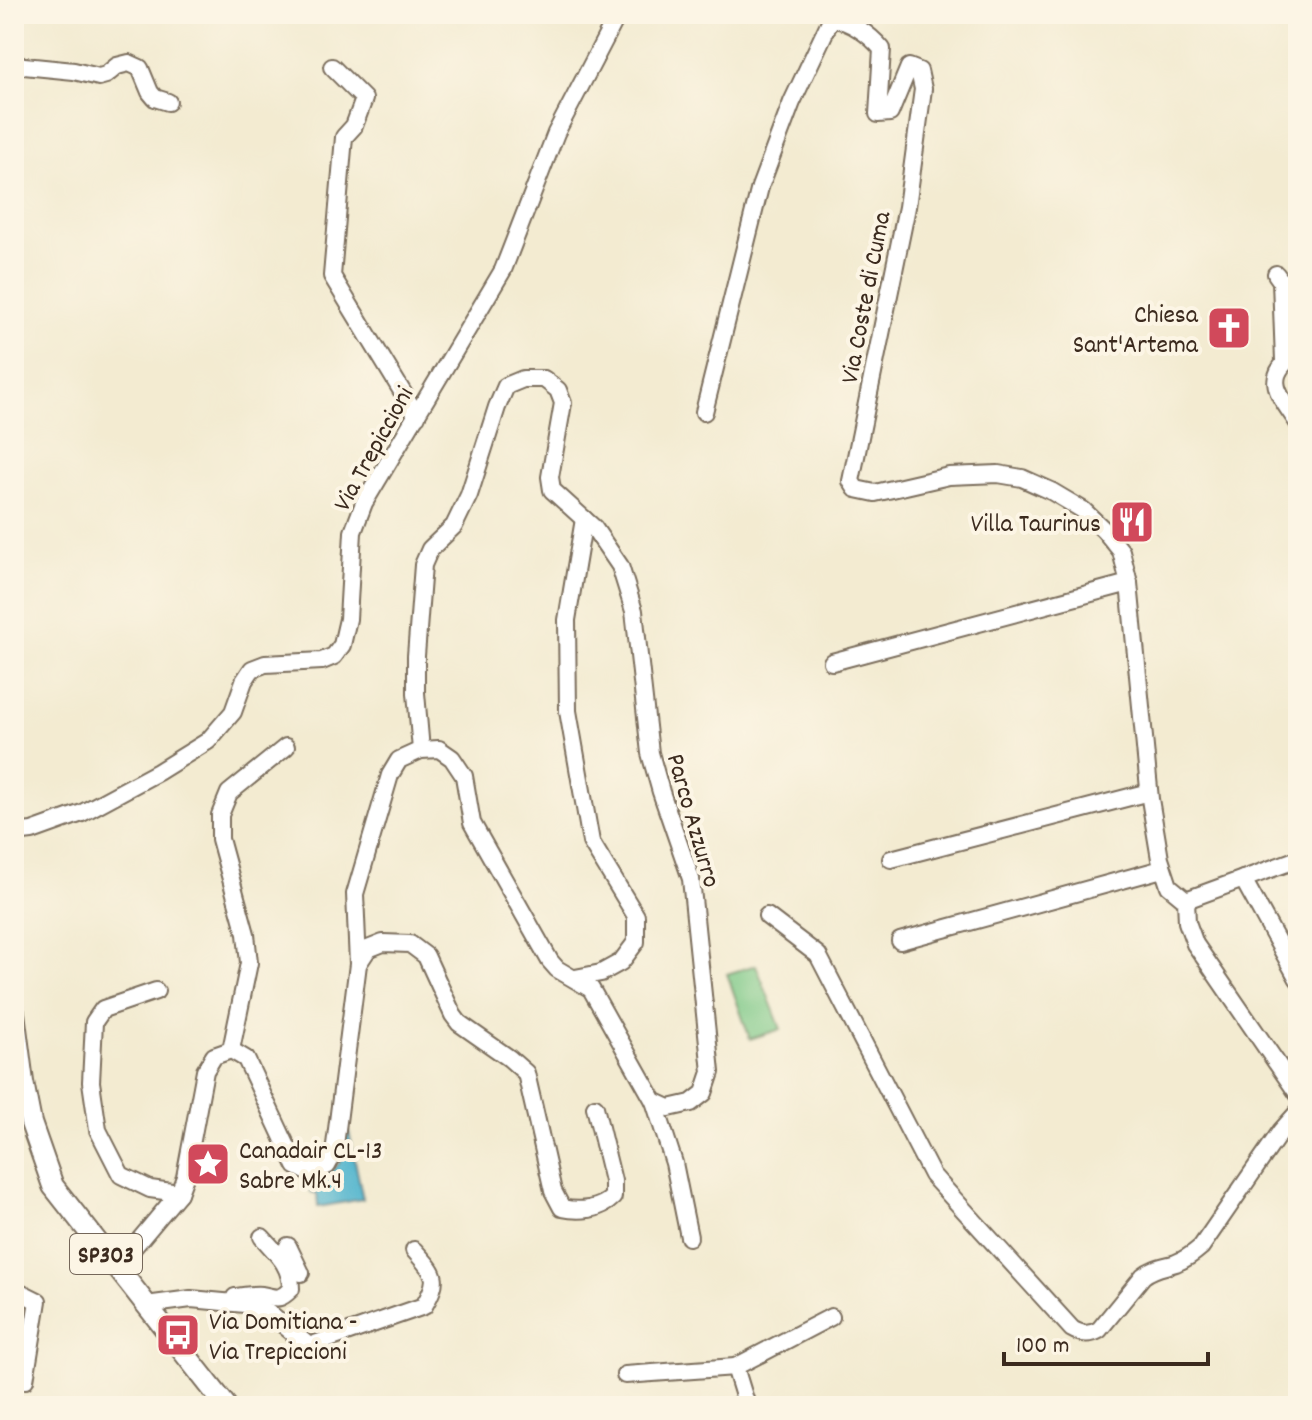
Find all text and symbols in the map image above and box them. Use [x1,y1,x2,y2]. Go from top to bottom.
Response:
street label: Via Coste di Cuma [833,208,902,387]
place label: Chiesa Sant'Artema [1073,298,1199,365]
church icon: Chiesa Sant'Artema [1205,304,1253,352]
street label: Via Trepiccioni [326,380,425,519]
restaurant icon: Villa Taurinus [1108,498,1156,546]
place label: Villa Taurinus [971,507,1101,544]
street label: Parco Azzurro [655,750,728,892]
place label: Canadair CL-13 Sabre Mk.4 [239,1134,383,1201]
place icon: Canadair CL-13 Sabre Mk.4 [184,1140,232,1188]
road number: SP303 [70,1234,142,1274]
place label: Via Domitiana - Via Trepiccioni [209,1305,358,1372]
bus stop icon: Via Domitiana - Via Trepiccioni [154,1311,202,1359]
scale bar [1004,1316,1208,1366]
text: 100 m [1016,1330,1069,1364]

